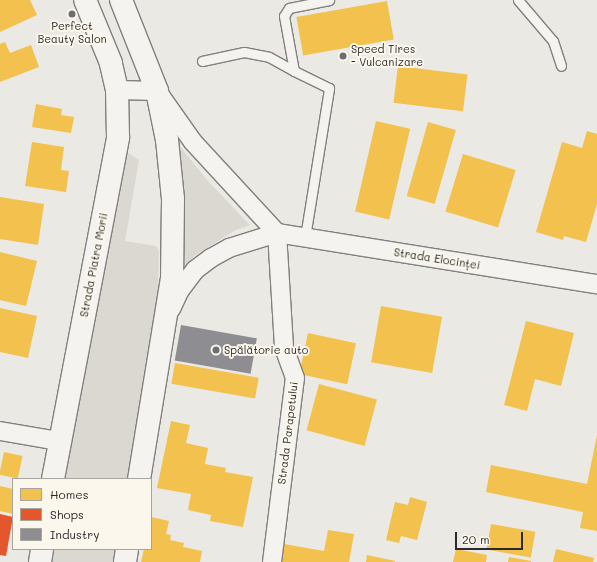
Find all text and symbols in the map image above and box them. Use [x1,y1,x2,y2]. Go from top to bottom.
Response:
marker: Perfect Beauty Salon [67,9,77,19]
place label: Perfect Beauty Salon [37,20,107,46]
place label: Speed Tires - Vulcanizare [351,43,423,69]
marker: Speed Tires - Vulcanizare [338,51,348,61]
street label: Strada Piatra Morii [77,212,111,318]
street label: Strada Elocinței [393,246,481,272]
place label: Spălătorie auto [224,343,308,357]
marker: Spălătorie auto [211,345,221,355]
street label: Strada Parapetului [275,381,301,485]
legend [12,478,152,550]
text: Homes [50,486,89,502]
text: Shops [50,506,84,522]
scale bar [457,524,525,550]
text: Industry [50,526,99,542]
text: 20 m [462,531,490,547]

